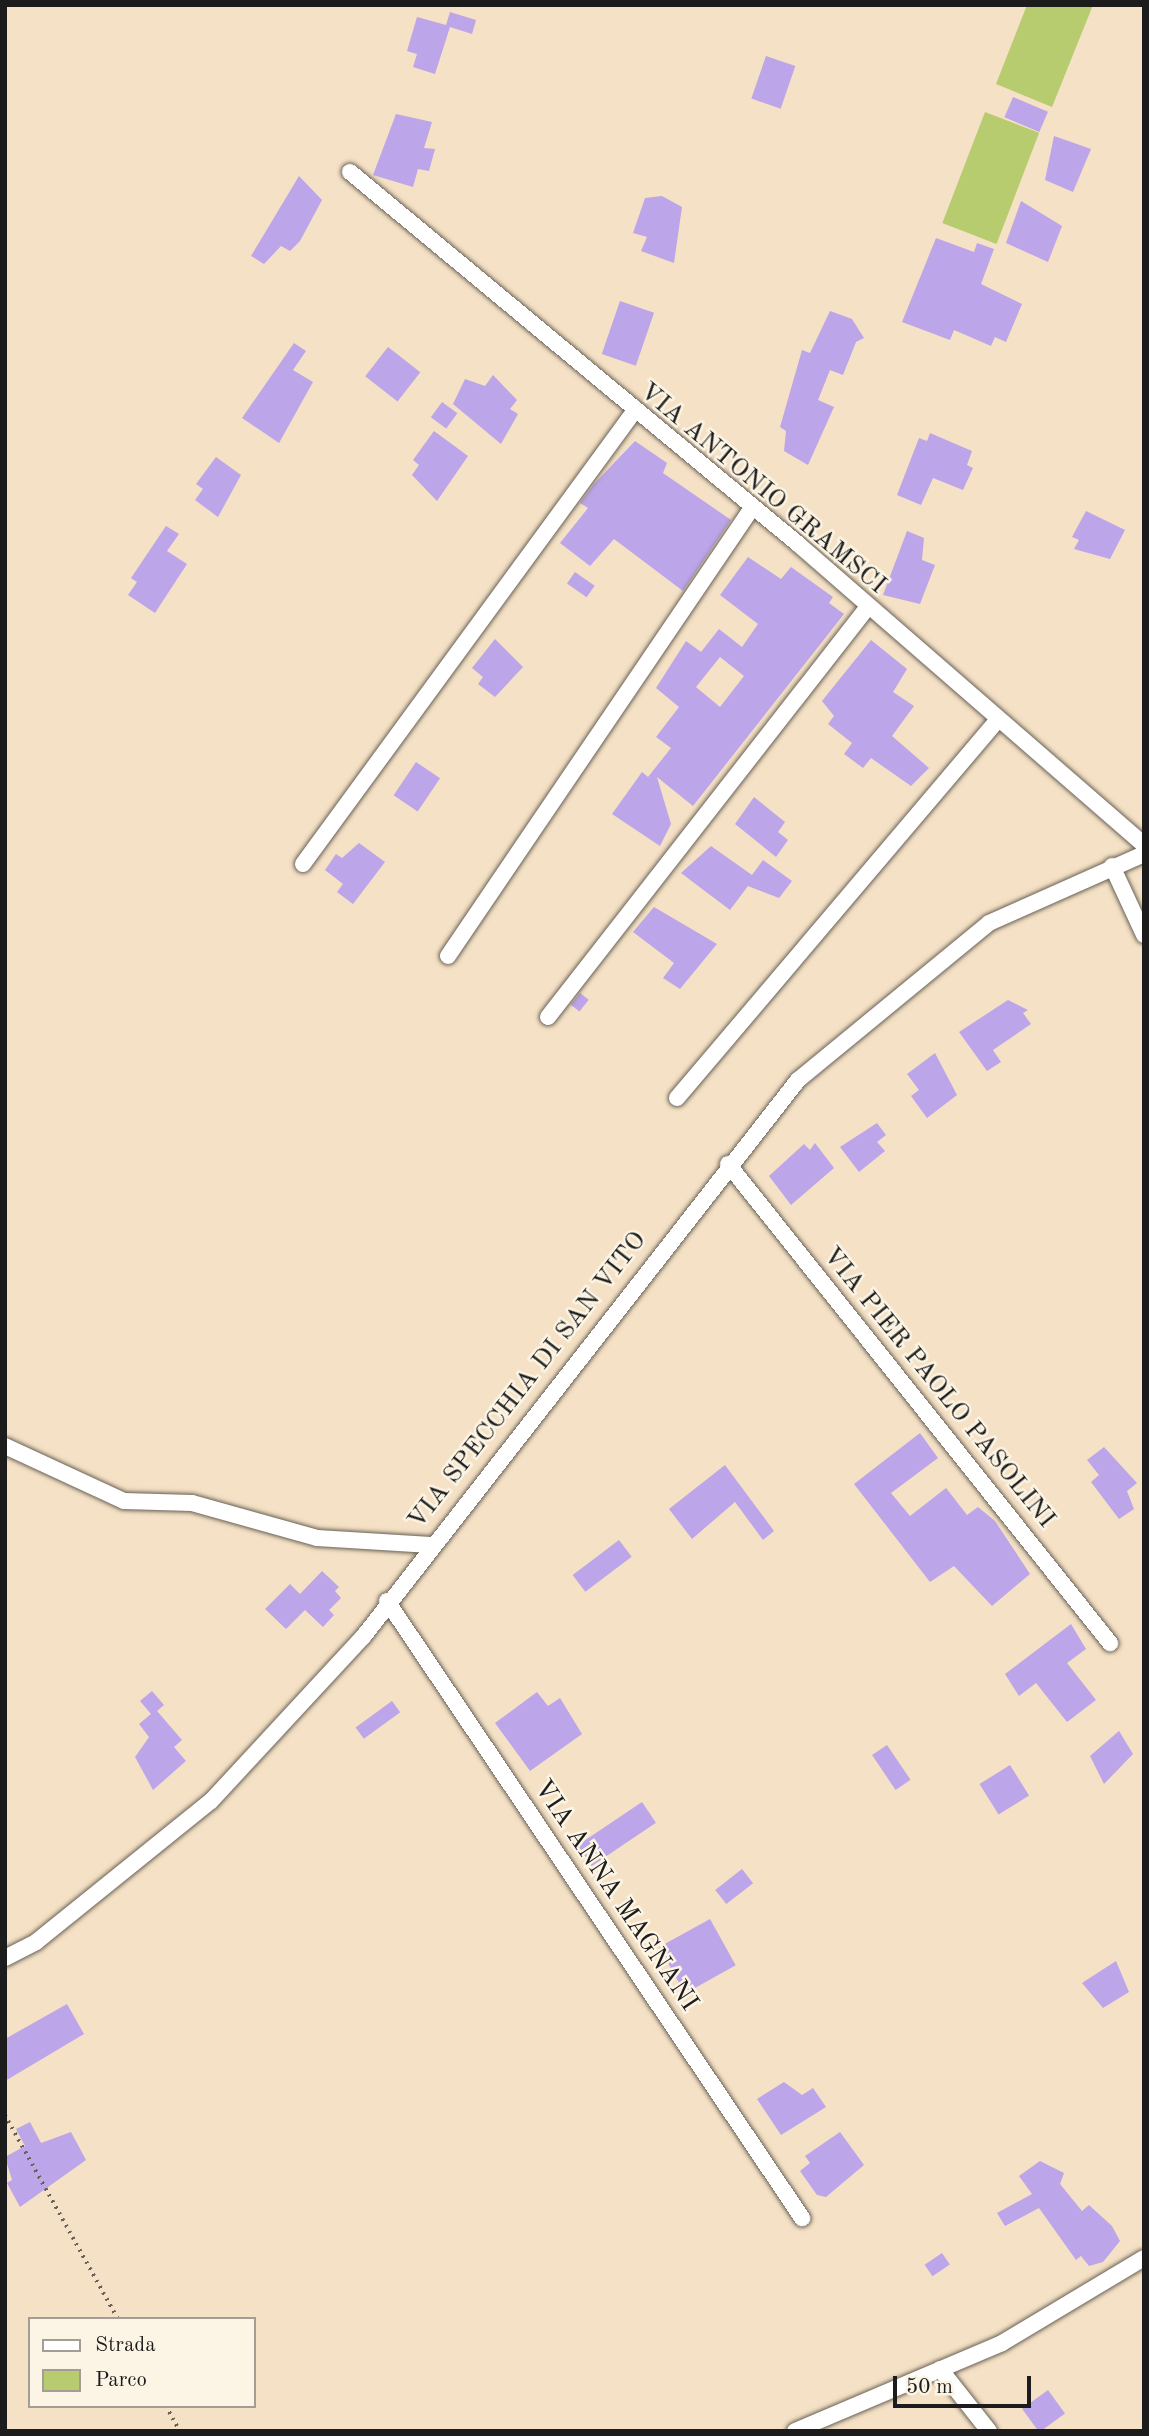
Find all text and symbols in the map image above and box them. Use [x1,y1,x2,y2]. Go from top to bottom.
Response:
street label: VIA ANTONIO GRAMSCI [632,377,892,601]
street label: VIA SPECCHIA DI SAN VITO [402,1226,654,1536]
street label: VIA PIER PAOLO PASOLINI [815,1241,1061,1535]
street label: VIA ANNA MAGNANI [526,1774,704,2018]
legend [28,2317,256,2408]
text: Strada [95,2335,156,2356]
scale bar [897,2362,1035,2406]
text: Parco [95,2370,147,2391]
text: 50 m [906,2377,953,2398]

